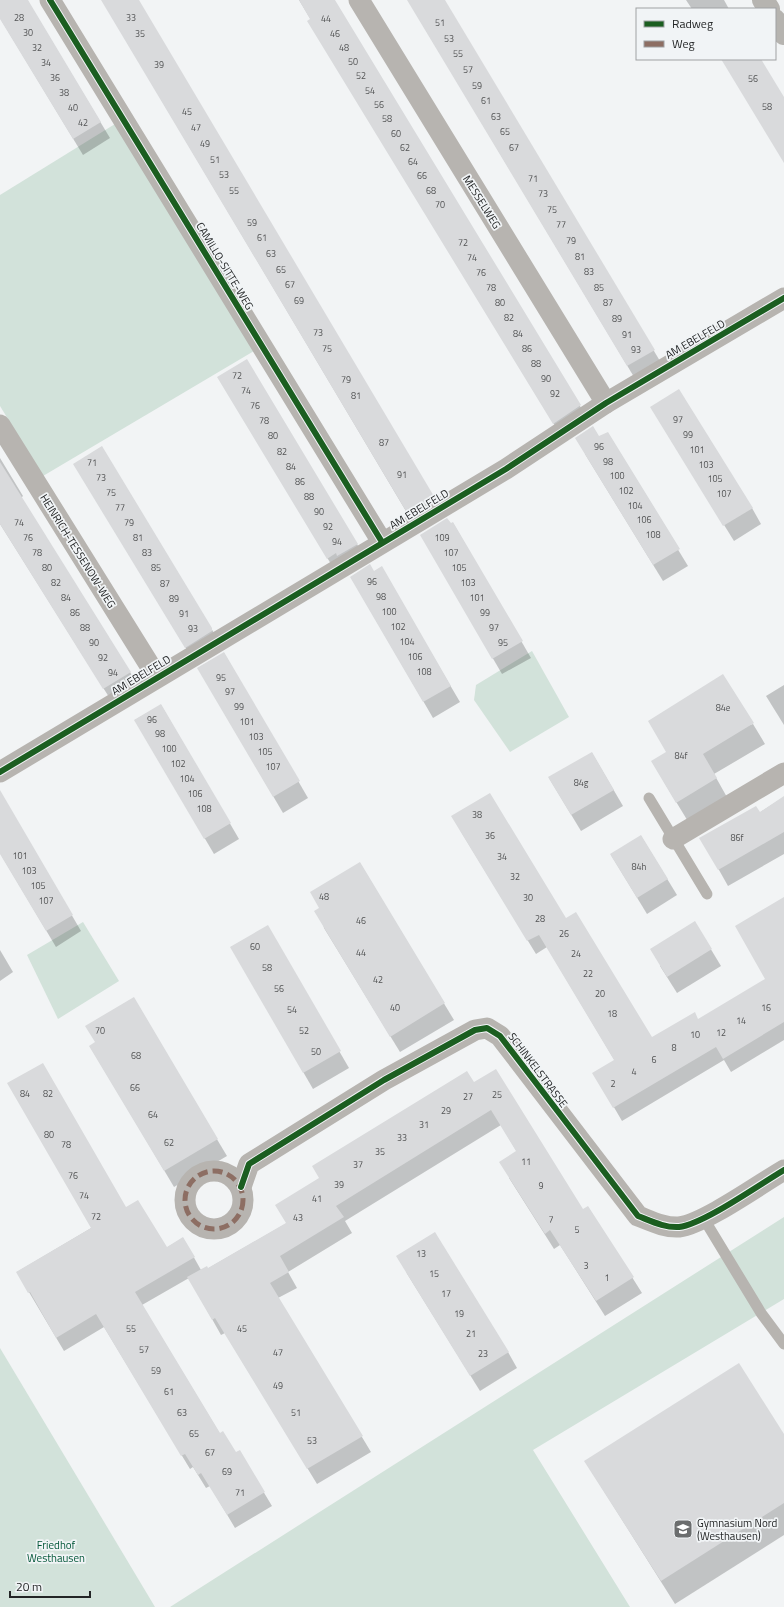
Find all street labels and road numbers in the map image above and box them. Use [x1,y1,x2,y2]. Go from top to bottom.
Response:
street label: MESSELWEG [459,172,505,232]
street label: CAMILLO-SITTE-WEG [192,219,258,313]
street label: AM EBELFELD [662,315,728,363]
street label: AM EBELFELD [386,485,452,533]
street label: HEINRICH-TESSENOW-WEG [36,491,120,611]
street label: AM EBELFELD [108,651,174,699]
street label: SCHINKELSTRASSE [505,1029,571,1111]

